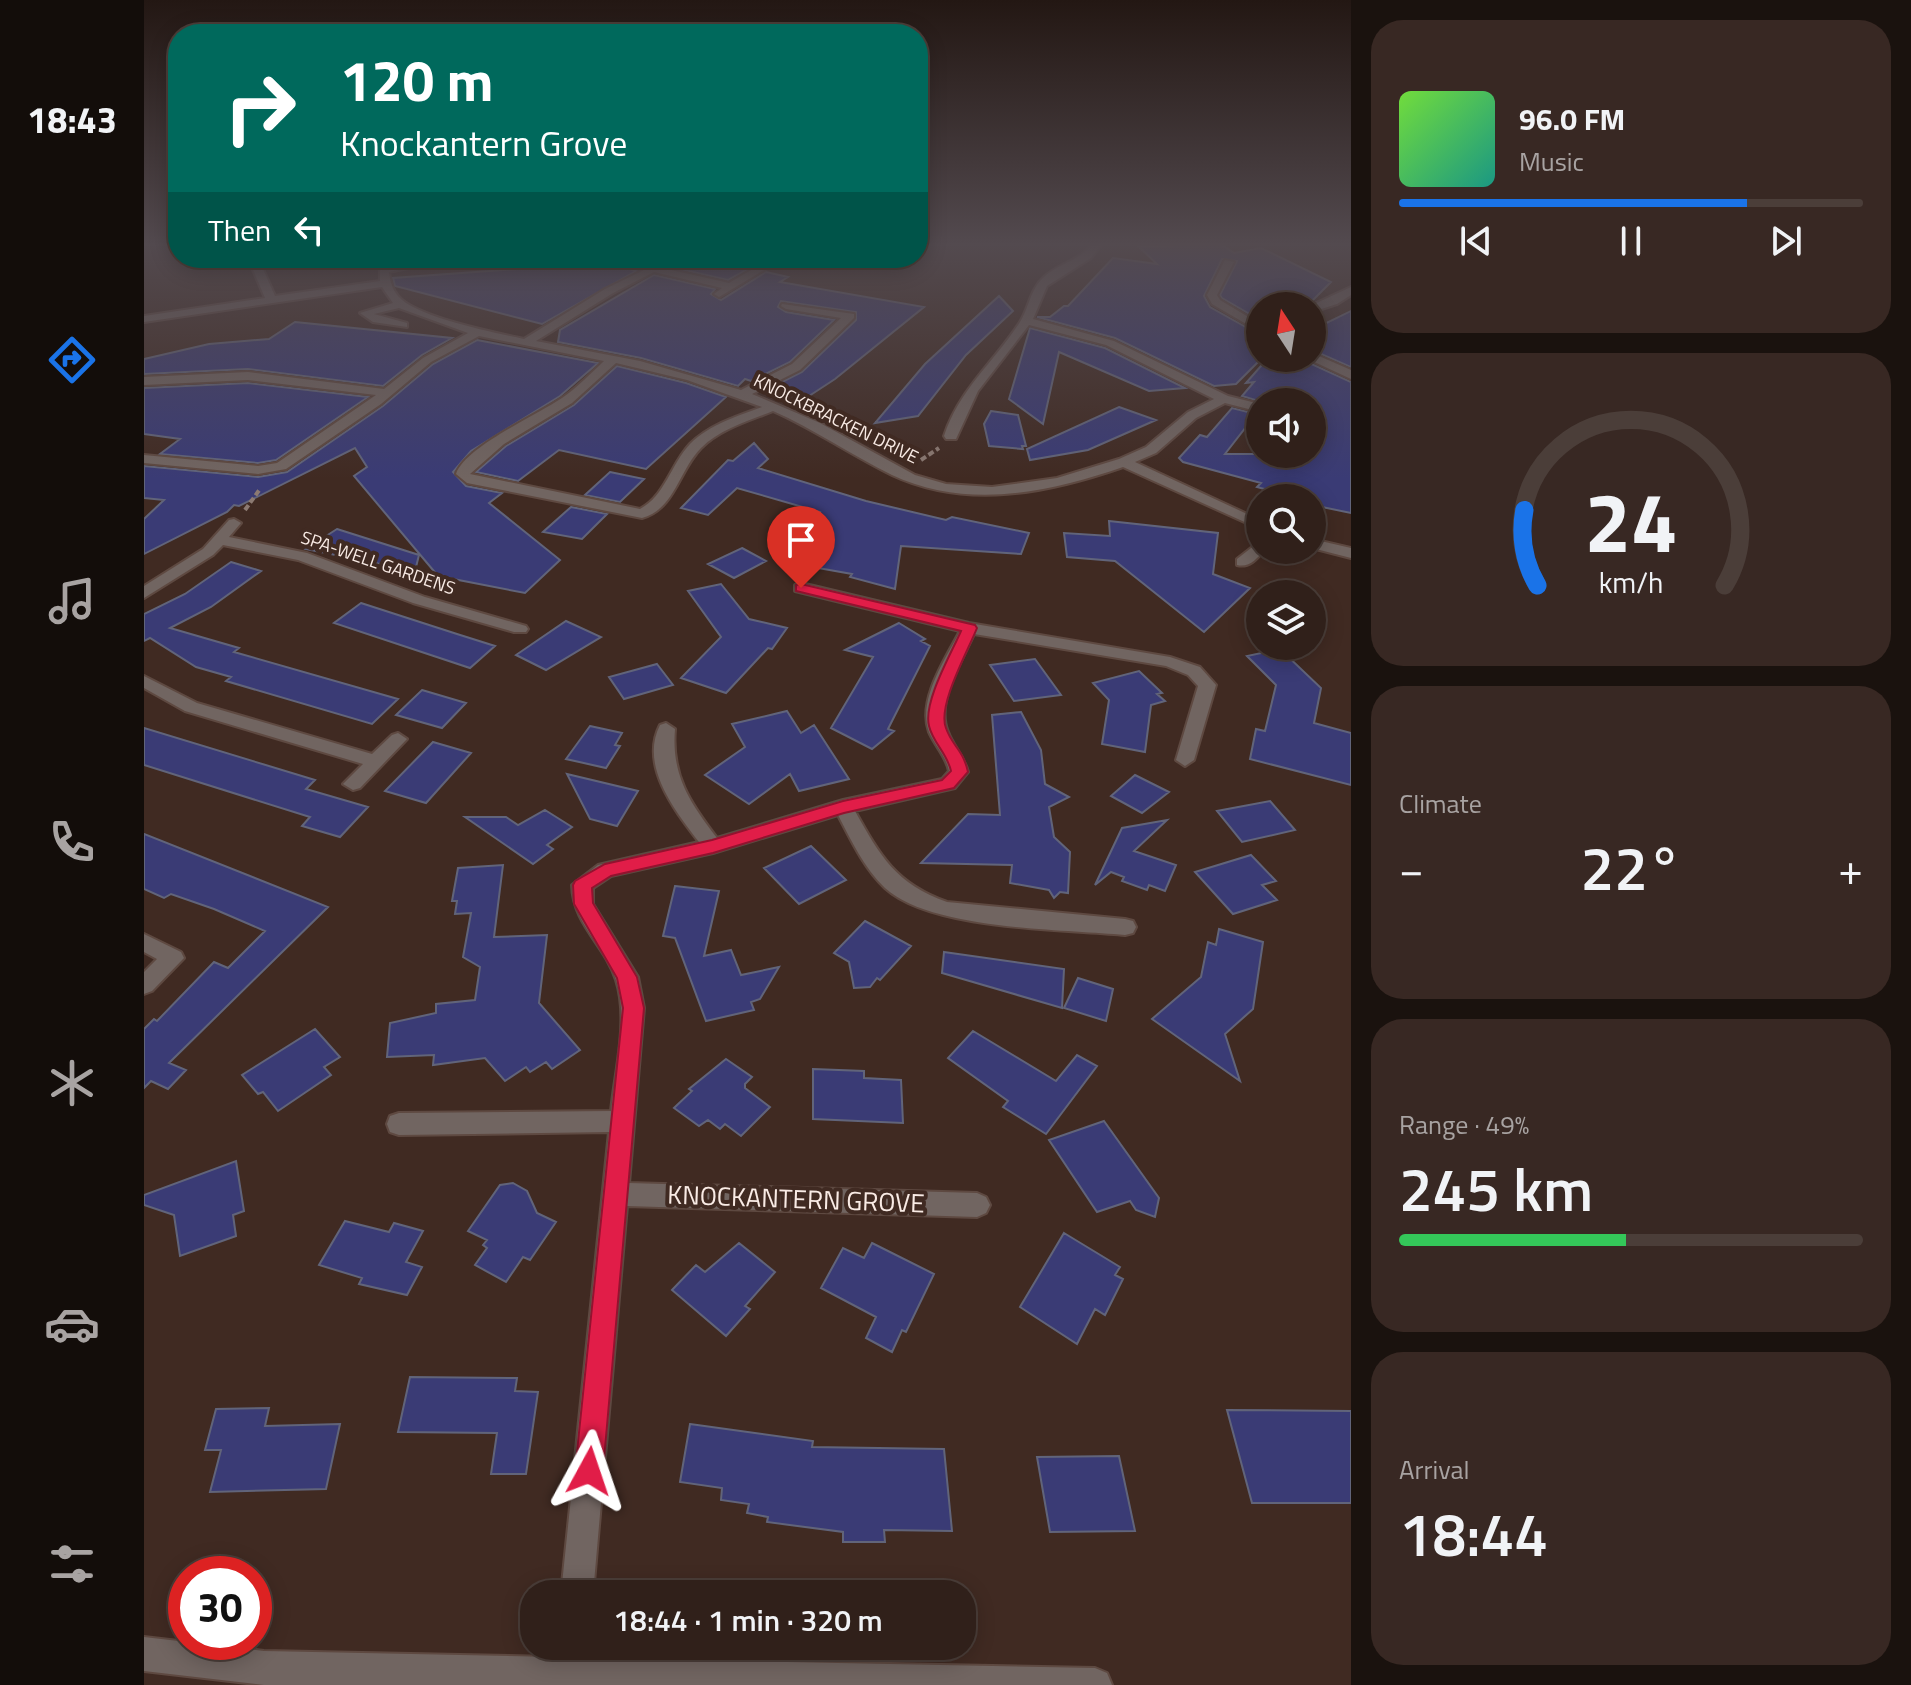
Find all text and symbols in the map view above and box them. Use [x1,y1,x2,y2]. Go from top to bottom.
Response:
text: 120 m [340,38,493,123]
icon: right [208,56,312,160]
text: 18:43 [27,92,117,147]
text: 96.0 FM [1519,96,1625,142]
text: Knockantern Grove [340,115,627,170]
text: Music [1519,142,1584,181]
text: Then [208,207,271,253]
icon: left [287,208,331,252]
icon: previous [1454,219,1498,263]
icon: pause [1609,219,1653,263]
icon: next [1764,219,1808,263]
north arrow [1246,292,1326,372]
map controls [1246,292,1326,660]
icon: directions [44,332,100,388]
street label: KNOCKBRACKEN DRIVE [749,367,923,470]
button: sound [1246,388,1326,468]
text: 24 [1584,457,1678,583]
button: search [1246,484,1326,564]
pin [767,506,835,588]
icon: arrive [779,518,823,562]
street label: SPA-WELL GARDENS [297,523,459,602]
text: km/h [1599,561,1663,604]
icon: music [44,573,100,629]
button: layers [1246,580,1326,660]
text: Climate [1399,784,1482,823]
icon: phone [44,814,100,870]
text: 22° [1581,822,1681,913]
text: − [1399,835,1424,902]
text: + [1838,835,1863,902]
icon: climate [44,1055,100,1111]
text: Range · 49% [1399,1105,1529,1144]
text: 245 km [1399,1143,1593,1234]
street label: KNOCKANTERN GROVE [667,1175,925,1222]
icon: car [44,1296,100,1352]
position arrow [547,1429,631,1513]
text: Arrival [1399,1450,1470,1489]
text: 18:44 [1399,1488,1548,1579]
icon: filters [44,1536,100,1592]
speed limit sign: 30 [168,1556,272,1660]
text: 18:44 · 1 min · 320 m [613,1597,883,1643]

